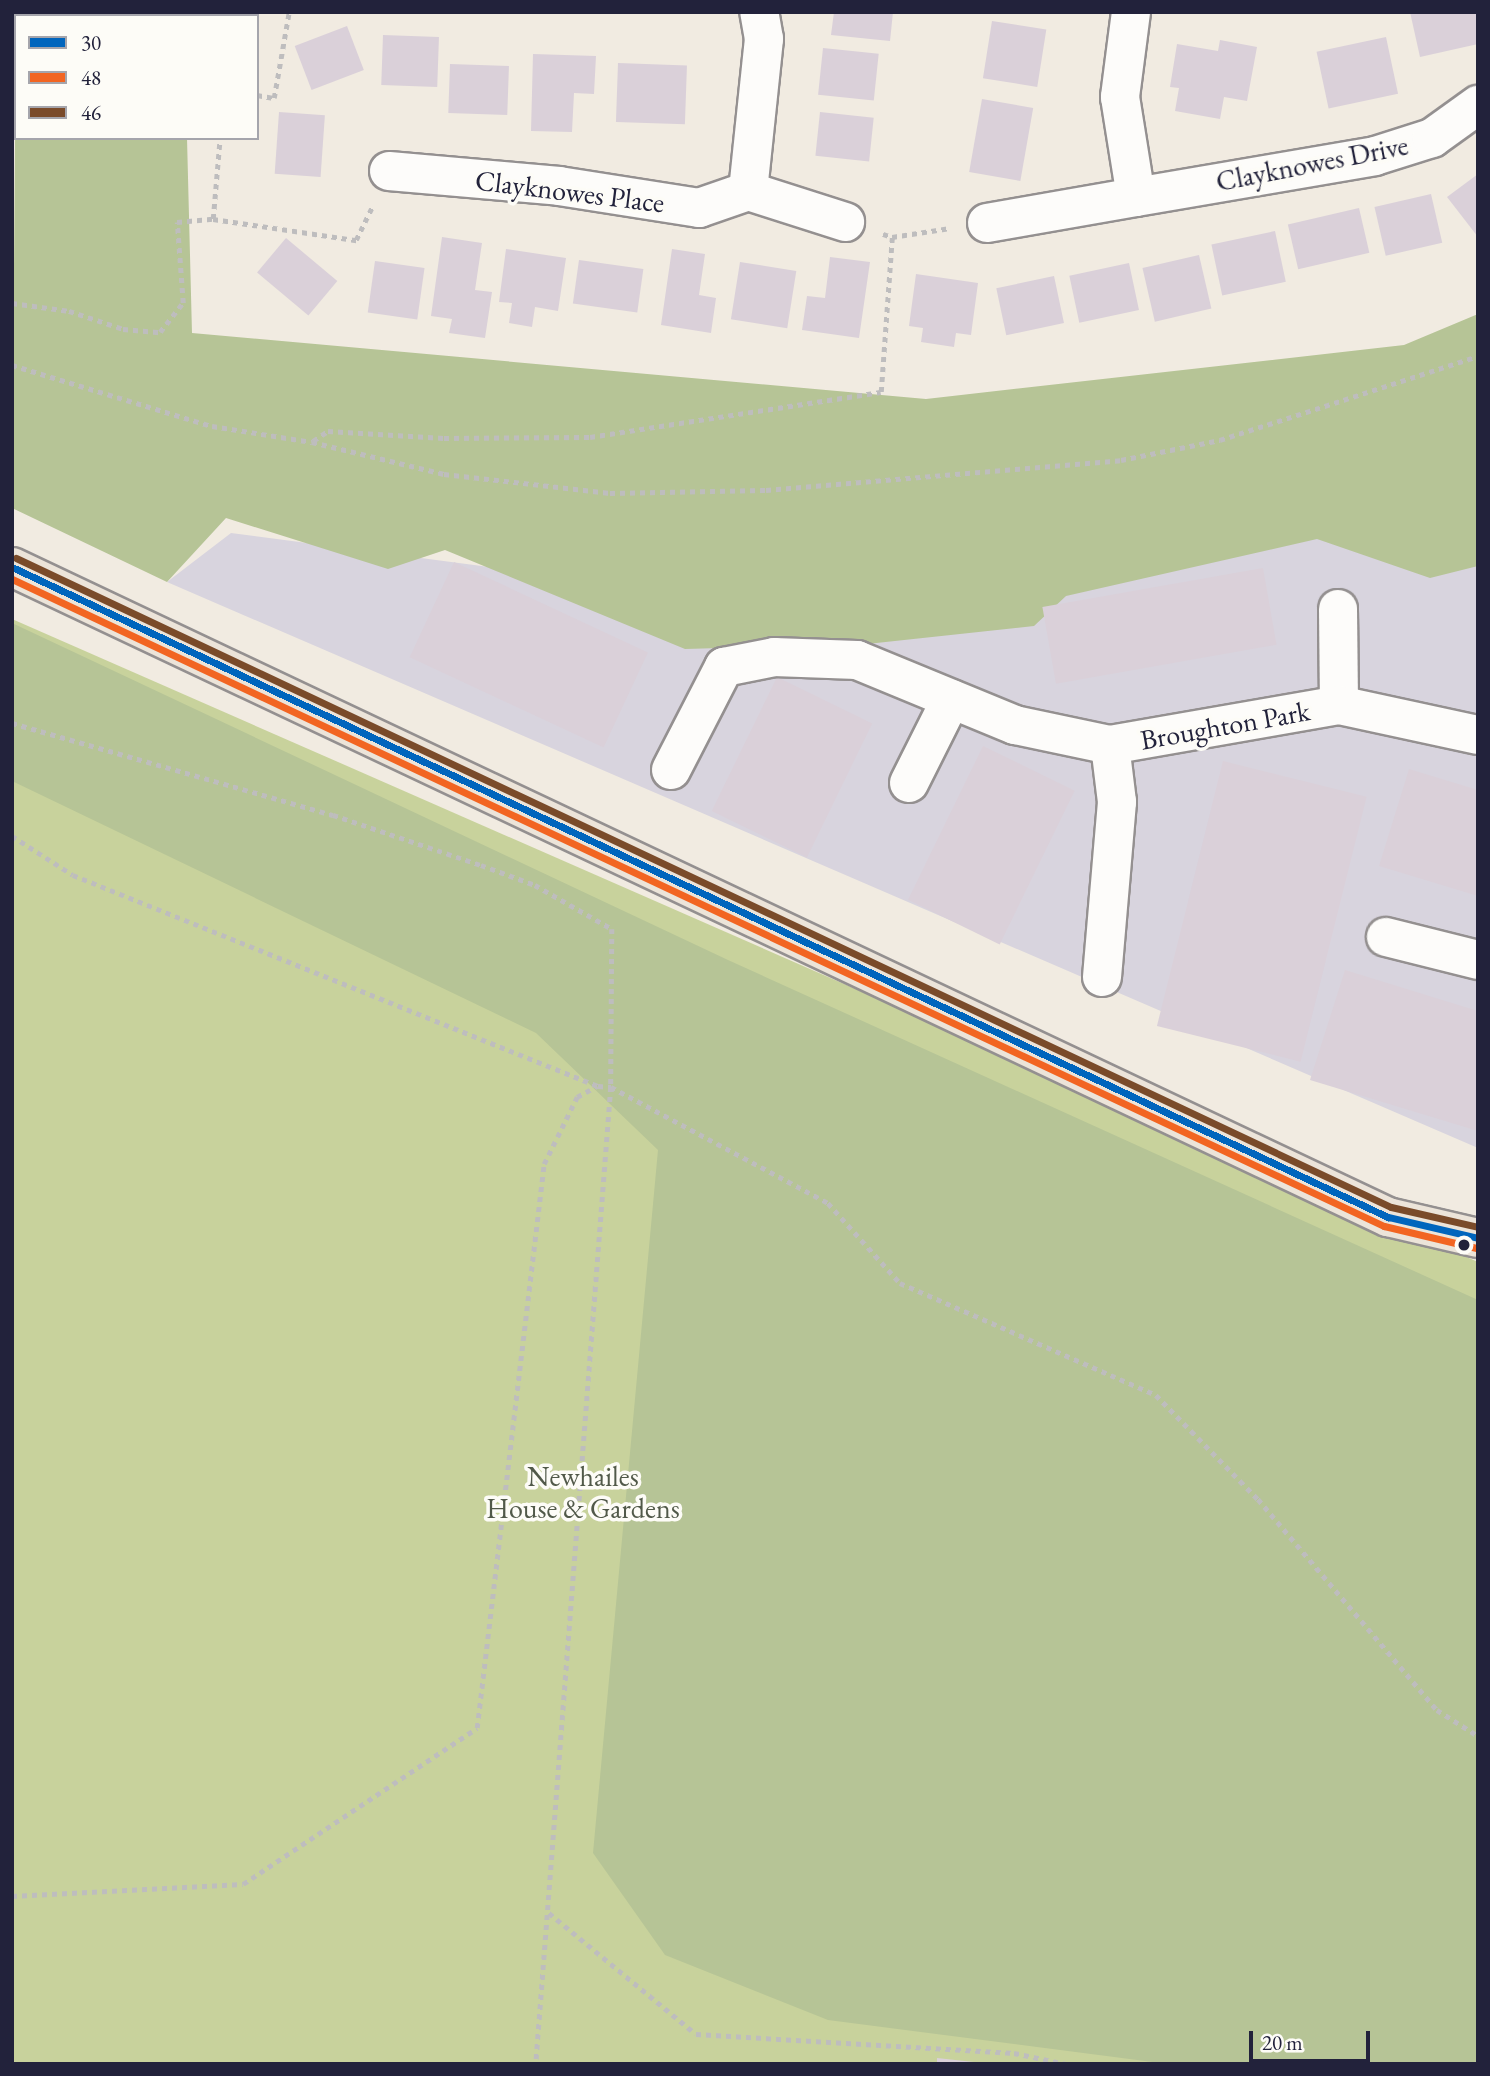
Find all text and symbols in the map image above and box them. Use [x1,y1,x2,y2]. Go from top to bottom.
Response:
legend [14,14,259,140]
text: 30 [81,29,101,56]
text: 48 [81,64,101,91]
text: 46 [81,99,101,126]
street label: Clayknowes Drive [1213,128,1411,198]
street label: Clayknowes Place [474,163,666,219]
street label: Broughton Park [1138,694,1312,756]
unlabelled marker [1457,1238,1471,1252]
park label: Newhailes House & Gardens [486,1459,680,1525]
scale bar [1252,2016,1373,2060]
text: 20 m [1262,2029,1303,2056]

